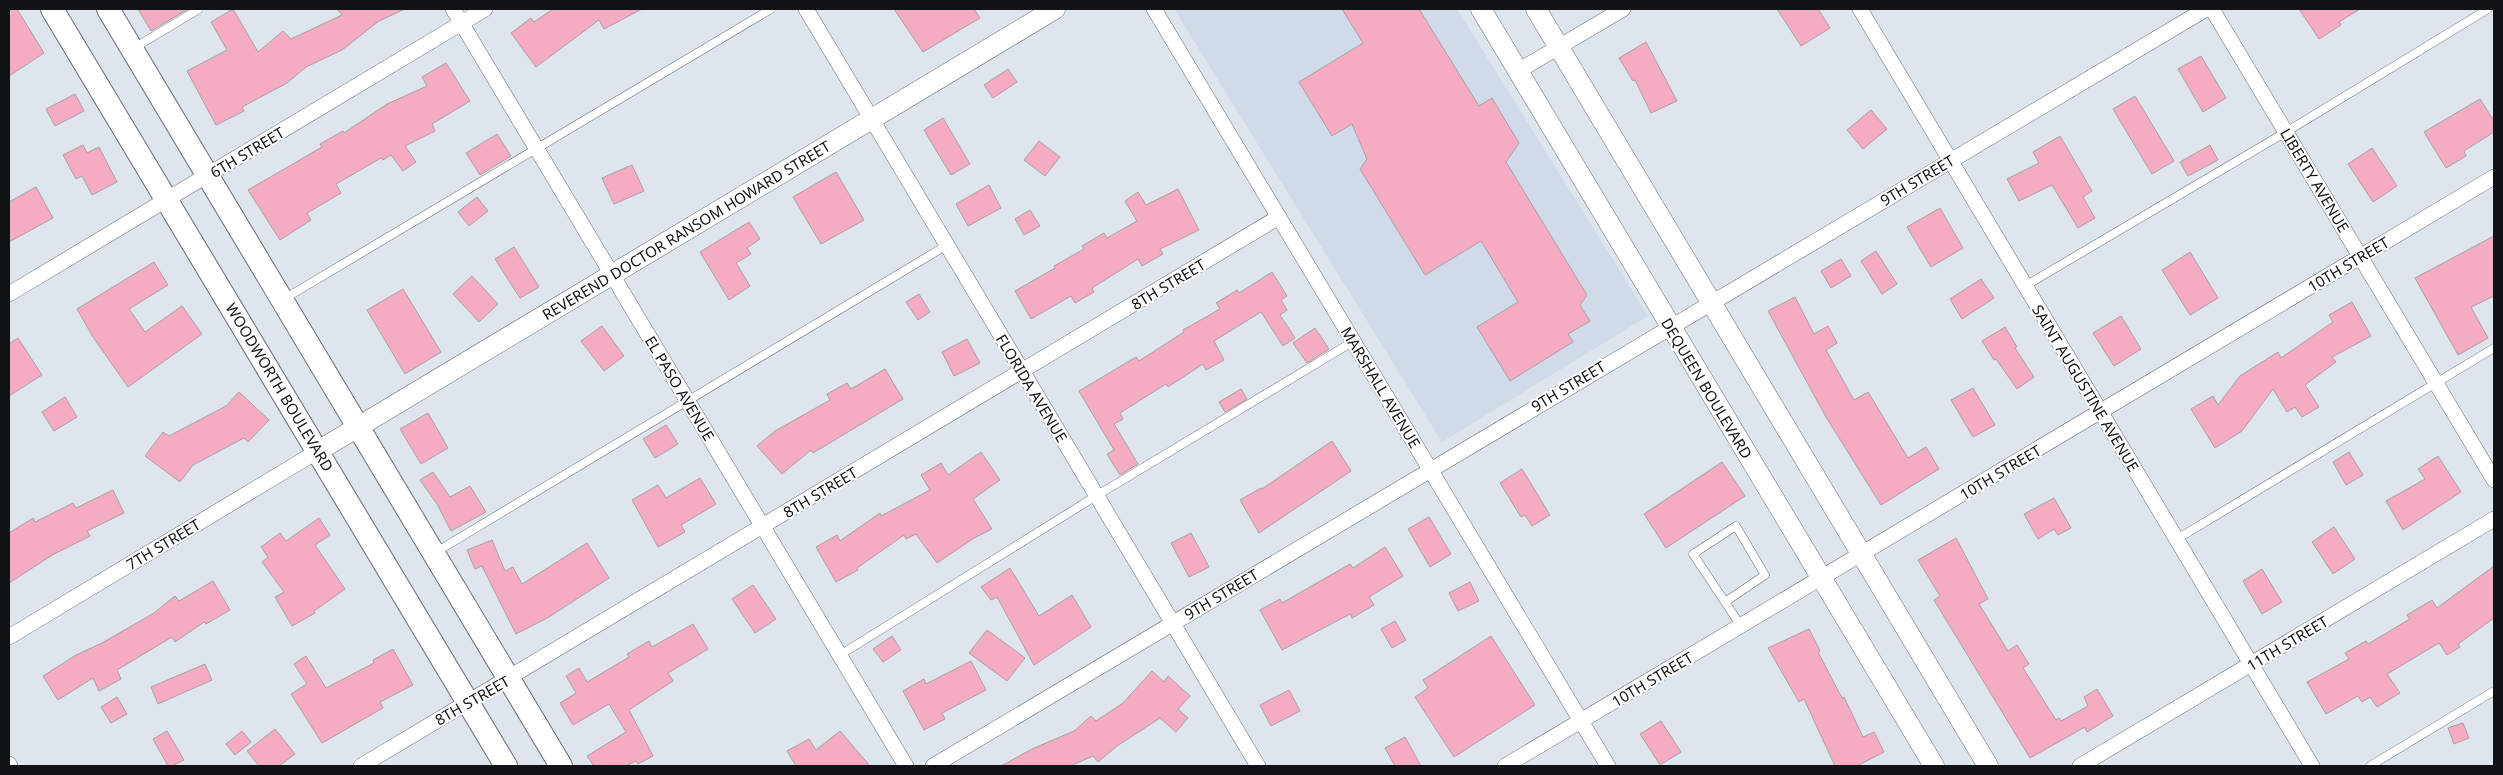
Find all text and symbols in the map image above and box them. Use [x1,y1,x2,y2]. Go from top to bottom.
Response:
street label: 6TH STREET [206,122,288,182]
street label: LIBERTY AVENUE [2276,124,2354,236]
street label: REVEREND DOCTOR RANSOM HOWARD STREET [538,135,834,324]
street label: 9TH STREET [1876,150,1958,210]
street label: 10TH STREET [2304,232,2393,296]
street label: 8TH STREET [1127,254,1209,314]
street label: WOODWORTH BOULEVARD [222,299,338,475]
street label: SAINT AUGUSTINE AVENUE [2028,301,2144,475]
street label: DEQUEEN BOULEVARD [1657,314,1757,462]
street label: MARSHALL AVENUE [1337,323,1425,451]
street label: FLORIDA AVENUE [992,330,1072,446]
street label: EL PASO AVENUE [641,332,719,444]
street label: 9TH STREET [1527,356,1609,416]
street label: 10TH STREET [1956,440,2045,504]
street label: 8TH STREET [779,462,861,522]
street label: 7TH STREET [122,514,204,574]
street label: 9TH STREET [1180,564,1262,624]
street label: 11TH STREET [2243,611,2332,675]
street label: 10TH STREET [1608,647,1697,711]
street label: 8TH STREET [431,670,513,729]

